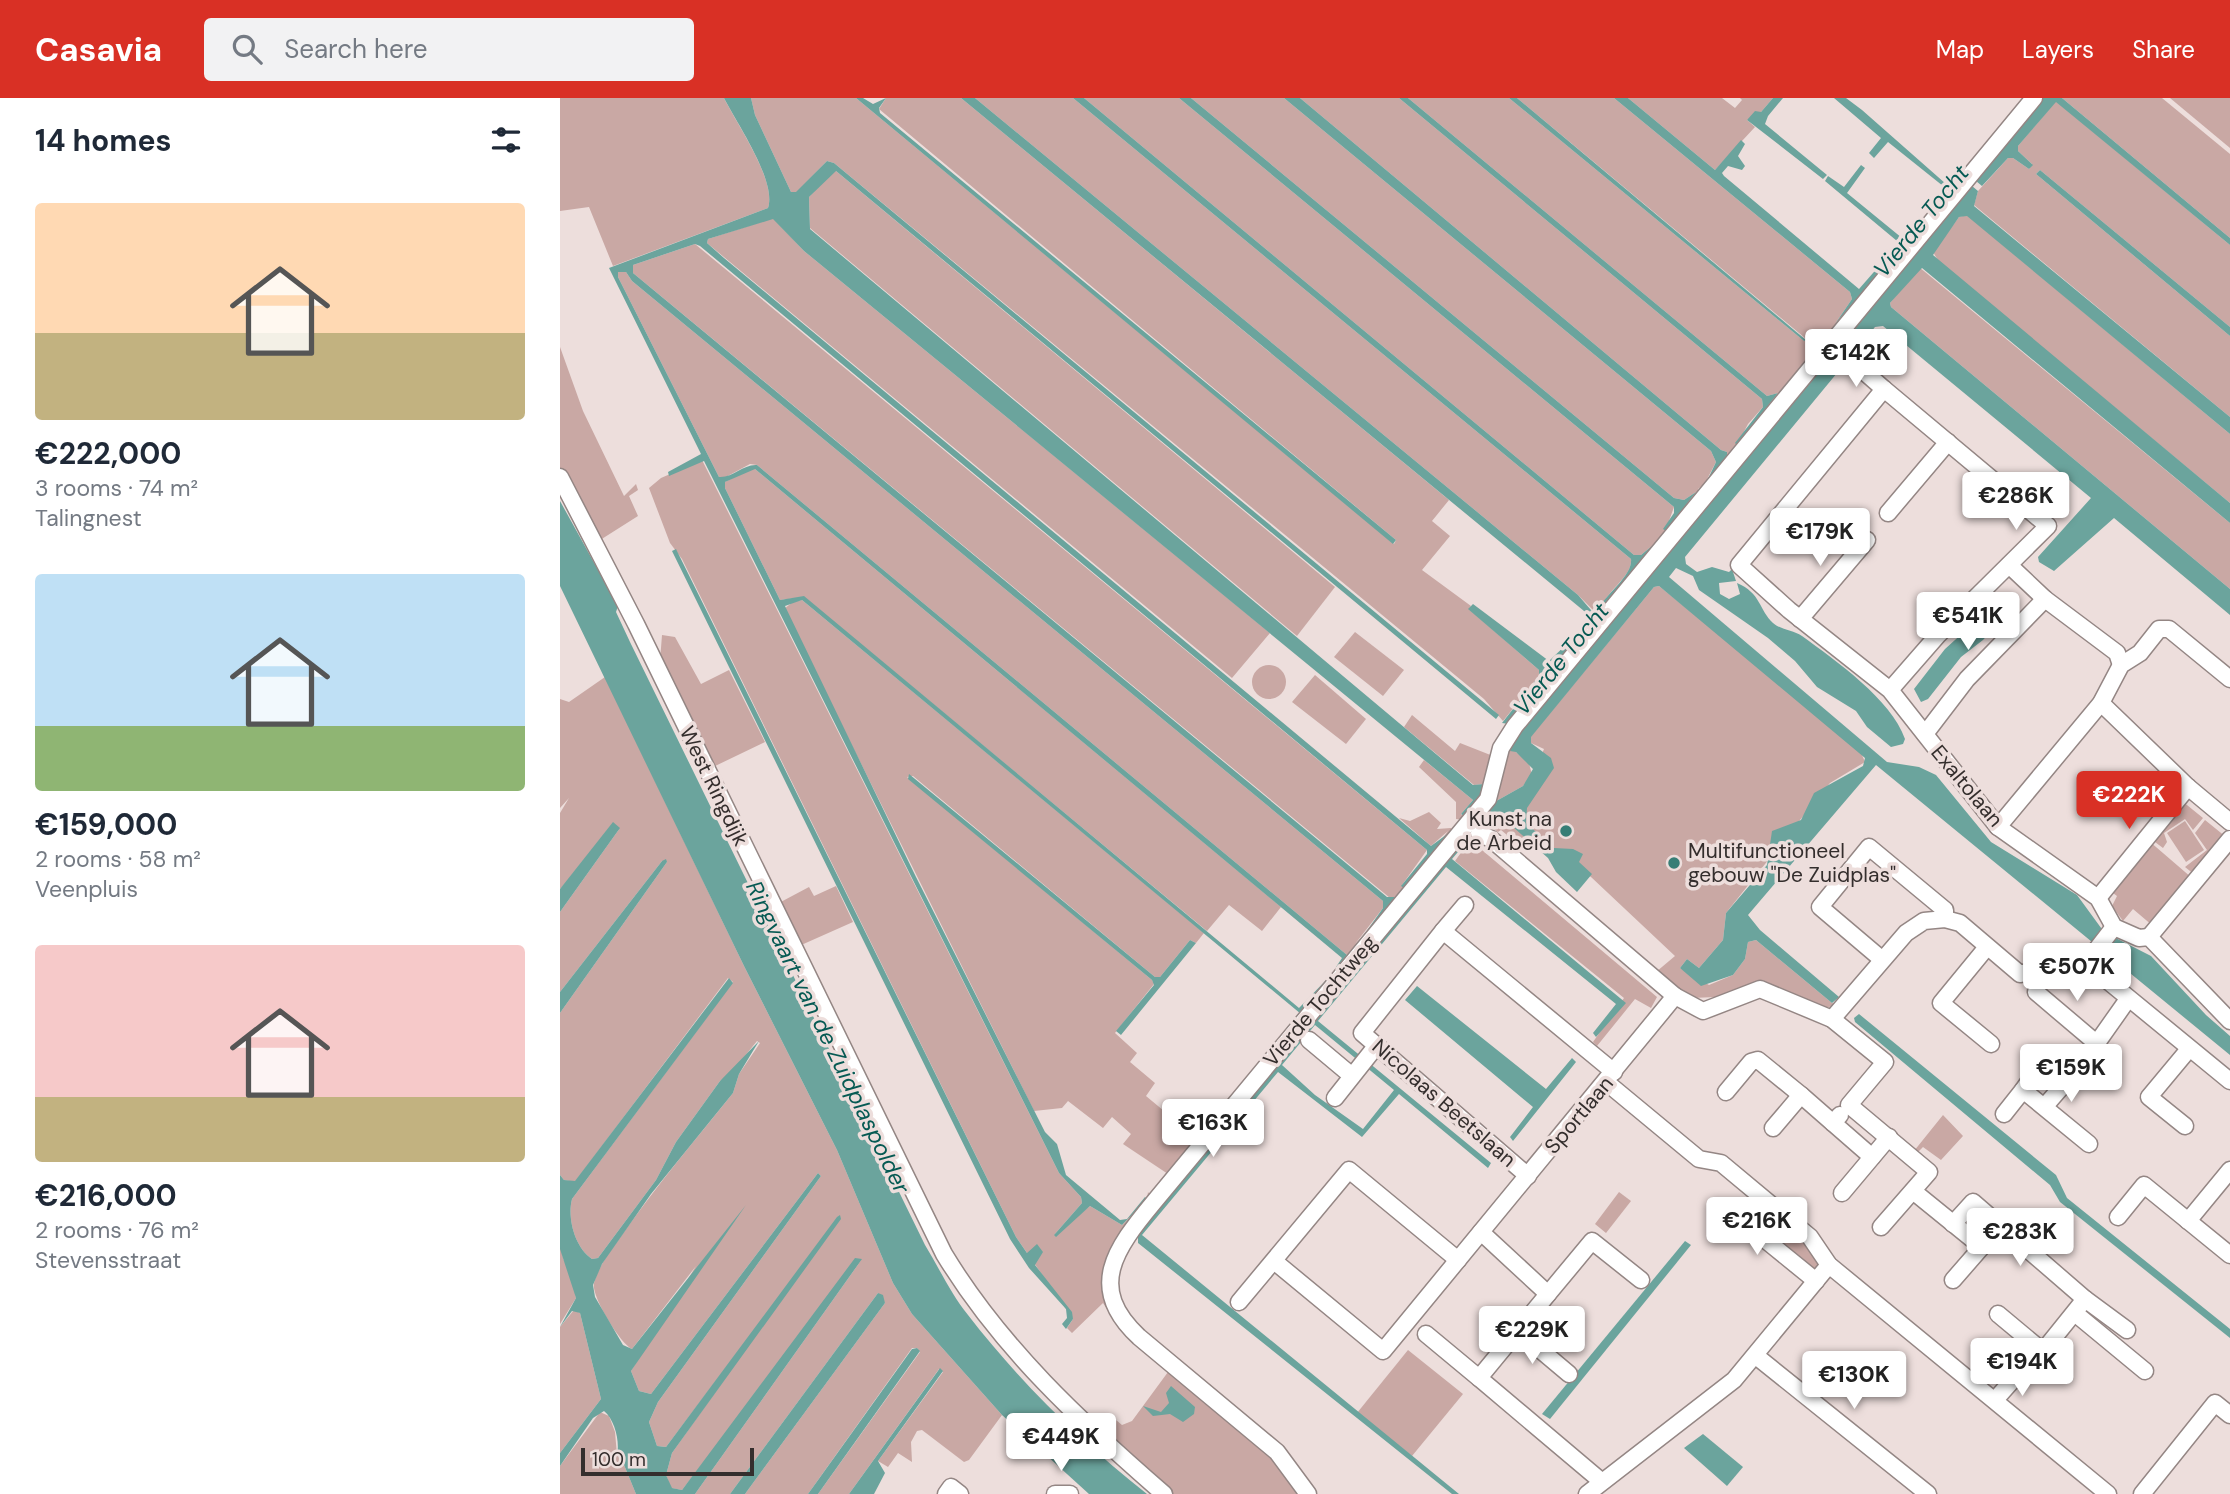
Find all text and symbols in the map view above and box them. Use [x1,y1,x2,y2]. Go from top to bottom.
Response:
search box [204,18,694,81]
text: Casavia [35,28,162,71]
icon: search [228,30,266,68]
text: Search here [284,32,428,66]
text: Map [1936,34,1984,65]
text: Layers [2022,34,2094,65]
text: Share [2132,34,2195,65]
text: 14 homes [35,121,172,160]
icon: filters [487,121,525,159]
water label: Vierde Tocht [1866,158,1976,283]
icon: home [217,248,343,374]
pin: €142K [1807,330,1905,389]
text: €142K [1821,337,1891,367]
text: €222,000 [35,434,181,473]
pin: €286K [1967,472,2065,532]
text: 3 rooms · 74 m² [35,473,198,503]
text: €286K [1978,480,2054,510]
text: Talingnest [35,503,142,533]
pin: €179K [1771,508,1869,568]
text: €179K [1786,516,1854,546]
pin: €541K [1919,592,2017,652]
water label: Vierde Tocht [1506,596,1616,721]
text: €541K [1933,600,2003,630]
icon: home [217,619,343,745]
street label: West Ringdijk [673,722,755,851]
street label: Exaltolaan [1925,739,2009,833]
pin: €222K [2080,772,2178,831]
text: €222K [2092,779,2166,809]
text: €159,000 [35,805,177,844]
place label: Kunst na de Arbeid [1456,805,1552,857]
marker: Kunst na de Arbeid [1558,823,1574,839]
place label: Multifunctioneel gebouw "De Zuidplas" [1688,837,1896,889]
text: 2 rooms · 58 m² [35,844,201,874]
marker: Multifunctioneel gebouw "De Zuidplas" [1666,855,1682,871]
text: Veenpluis [35,874,138,904]
water label: Ringvaart van de Zuidplaspolder [739,876,918,1200]
street label: Vierde Tochtweg [1257,929,1383,1072]
pin: €507K [2028,944,2126,1003]
text: €507K [2039,951,2115,981]
icon: home [217,990,343,1116]
street label: Nicolaas Beetslaan [1366,1033,1522,1173]
pin: €159K [2022,1044,2120,1104]
text: €159K [2036,1052,2106,1082]
street label: Sportlaan [1538,1070,1620,1160]
pin: €163K [1164,1100,1262,1159]
text: €163K [1178,1107,1248,1137]
text: €216,000 [35,1176,177,1215]
pin: €216K [1708,1198,1806,1257]
text: €216K [1722,1205,1792,1235]
pin: €283K [1971,1208,2069,1268]
text: 2 rooms · 76 m² [35,1215,199,1245]
text: €283K [1983,1216,2057,1246]
text: Stevensstraat [35,1245,181,1275]
pin: €229K [1483,1306,1581,1366]
text: €229K [1495,1314,1569,1344]
pin: €194K [1973,1338,2071,1398]
text: €194K [1986,1346,2058,1376]
pin: €130K [1805,1352,1903,1411]
text: €130K [1818,1359,1890,1389]
pin: €449K [1012,1414,1110,1473]
text: €449K [1022,1421,1100,1451]
scale bar [581,1445,754,1477]
text: 100 m [592,1447,646,1472]

